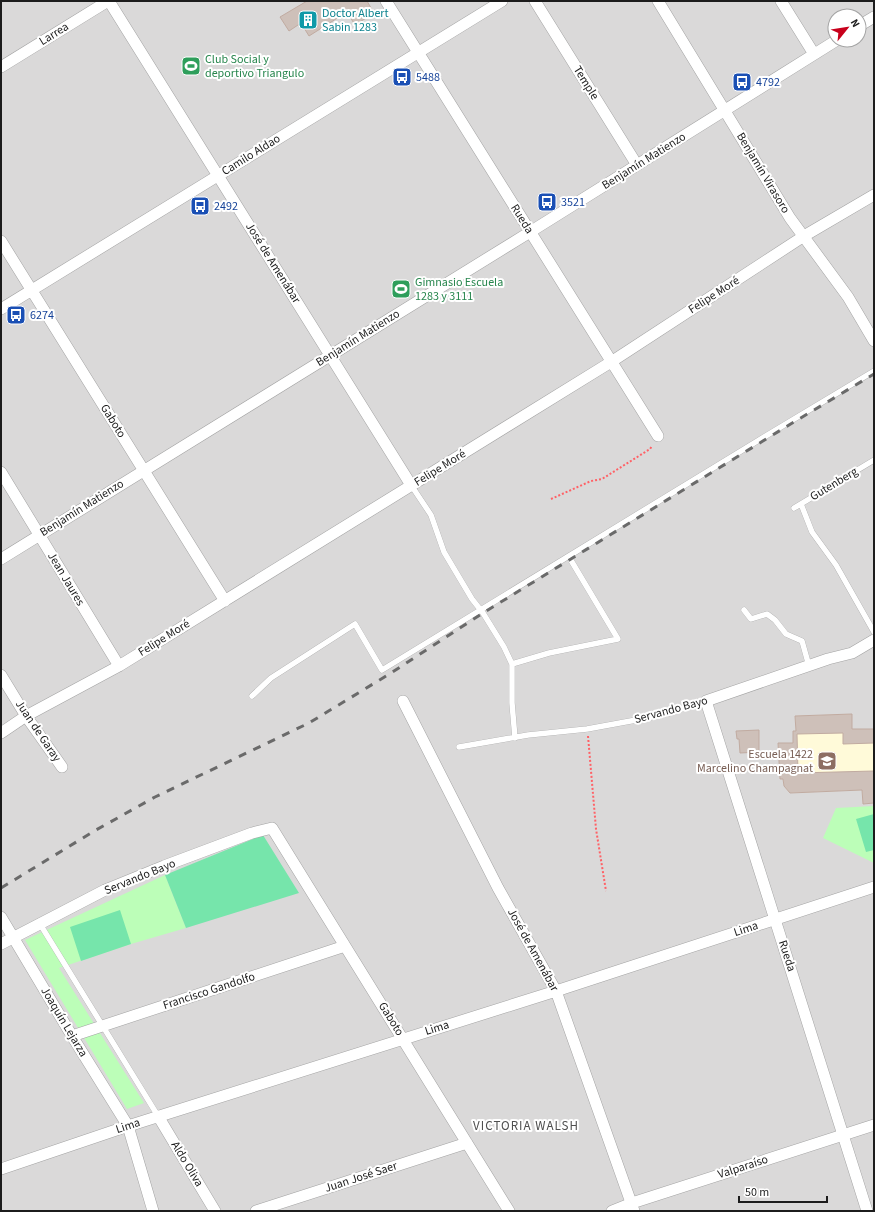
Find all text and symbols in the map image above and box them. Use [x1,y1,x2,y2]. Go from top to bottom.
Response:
place label: Doctor Albert Sabin 1283 [322,5,389,36]
north arrow [827,8,867,48]
building icon: Doctor Albert Sabin 1283 [297,9,319,31]
text: N [847,16,864,30]
street label: Larrea [36,18,72,50]
place label: Club Social y deportivo Triangulo [205,51,304,82]
sports icon: Club Social y deportivo Triangulo [180,55,202,77]
street label: Temple [569,63,603,103]
bus stop icon: 5488 [391,66,413,88]
place label: 5488 [416,69,440,86]
bus stop icon: 4792 [731,71,753,93]
place label: 4792 [756,74,780,91]
street label: Benjamín Matienzo [599,128,689,194]
street label: Benjamín Virasoro [732,129,794,217]
street label: Camilo Aldao [218,130,284,180]
bus stop icon: 3521 [536,191,558,213]
place label: 3521 [561,194,585,211]
bus stop icon: 2492 [189,195,211,217]
place label: 2492 [214,198,238,215]
street label: Rueda [506,201,538,237]
street label: José de Amenábar [241,219,305,307]
street label: Felipe Moré [685,272,743,318]
place label: Gimnasio Escuela 1283 y 3111 [415,274,503,305]
sports icon: Gimnasio Escuela 1283 y 3111 [390,278,412,300]
bus stop icon: 6274 [5,304,27,326]
street label: Benjamín Matienzo [313,305,403,371]
place label: 6274 [30,307,54,324]
street label: Gaboto [96,401,130,441]
street label: Felipe Moré [411,445,469,491]
street label: Gutenberg [807,463,861,505]
street label: Benjamín Matienzo [37,475,127,541]
street label: Jean Jaures [43,549,89,609]
street label: Felipe Moré [135,615,193,661]
street label: Servando Bayo [632,692,710,728]
street label: Juan de Garay [11,697,65,766]
place label: Escuela 1422 Marcelino Champagnat [697,746,813,777]
school or university icon: Escuela 1422 Marcelino Champagnat [816,750,838,772]
street label: Servando Bayo [102,855,178,899]
street label: José de Amenábar [503,905,563,995]
street label: Lima [732,917,760,941]
street label: Rueda [774,938,800,974]
street label: Francisco Gandolfo [161,968,257,1014]
street label: Joaquín Lejarza [36,984,92,1060]
street label: Gaboto [374,999,408,1039]
street label: Lima [423,1016,451,1040]
street label: Lima [114,1114,142,1138]
district label: VICTORIA WALSH [473,1117,579,1135]
street label: Aldo Oliva [167,1138,207,1190]
street label: Valparaíso [716,1151,770,1183]
street label: Juan José Saer [322,1157,400,1197]
scale bar [739,1178,827,1204]
text: 50 m [745,1184,769,1201]

